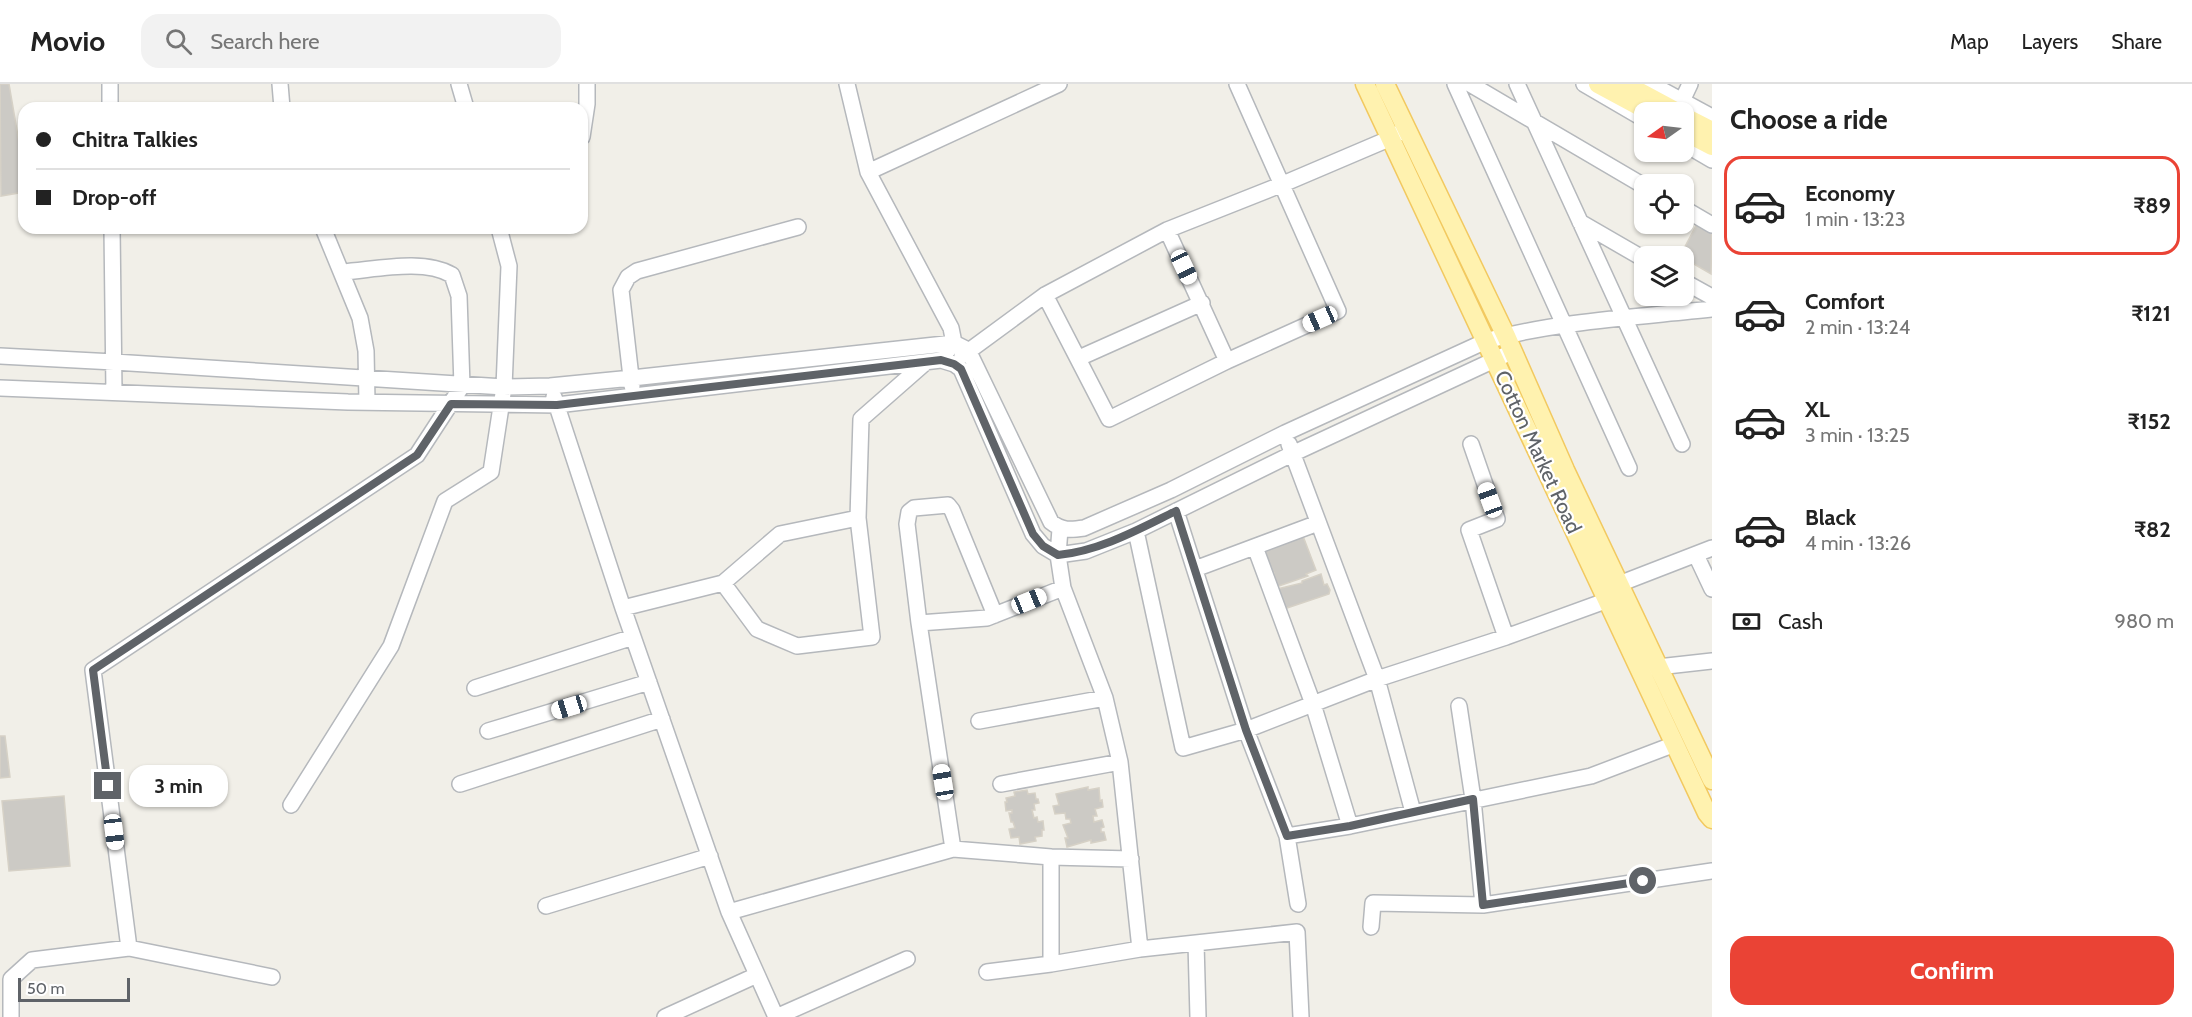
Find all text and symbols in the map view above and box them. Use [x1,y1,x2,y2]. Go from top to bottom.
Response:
search box [141,14,561,68]
text: Movio [30,24,105,58]
icon: search [162,25,195,58]
text: Search here [210,28,320,55]
text: Map [1950,29,1989,54]
text: Layers [2022,29,2078,54]
text: Share [2111,29,2162,54]
north arrow [1634,102,1694,162]
map controls [1634,102,1694,306]
text: Choose a ride [1730,103,1888,136]
text: Chitra Talkies [72,126,198,153]
button: locate [1634,174,1694,234]
icon: car [1733,179,1787,233]
text: Economy [1805,180,1895,207]
text: Drop-off [72,184,156,211]
text: ₹89 [2133,192,2171,219]
text: 1 min · 13:23 [1805,207,1906,231]
button: layers [1634,246,1694,306]
car [1168,247,1200,287]
icon: car [1733,287,1787,341]
text: Comfort [1805,288,1884,315]
text: ₹121 [2131,300,2171,327]
car [1300,303,1340,335]
text: 2 min · 13:24 [1805,315,1910,339]
street label: Cotton Market Road [1490,366,1587,537]
icon: car [1733,395,1787,449]
text: XL [1805,396,1830,423]
text: ₹152 [2127,408,2171,435]
text: 3 min · 13:25 [1805,423,1910,447]
car [1475,480,1505,520]
icon: car [1733,503,1787,557]
text: Black [1805,504,1856,531]
text: ₹82 [2134,516,2171,543]
text: 4 min · 13:26 [1805,531,1911,555]
car [1009,586,1049,616]
icon: cash [1730,605,1763,638]
text: Cash [1778,608,1823,635]
text: 980 m [2115,609,2174,633]
car [549,693,589,721]
car [931,763,955,801]
callout: 3 min [129,765,228,807]
route end [94,772,121,799]
text: 3 min [154,774,203,798]
car [103,813,125,851]
route start [1629,867,1656,894]
button: Confirm [1730,936,2174,1005]
scale bar [18,975,130,1002]
text: 50 m [27,979,64,998]

